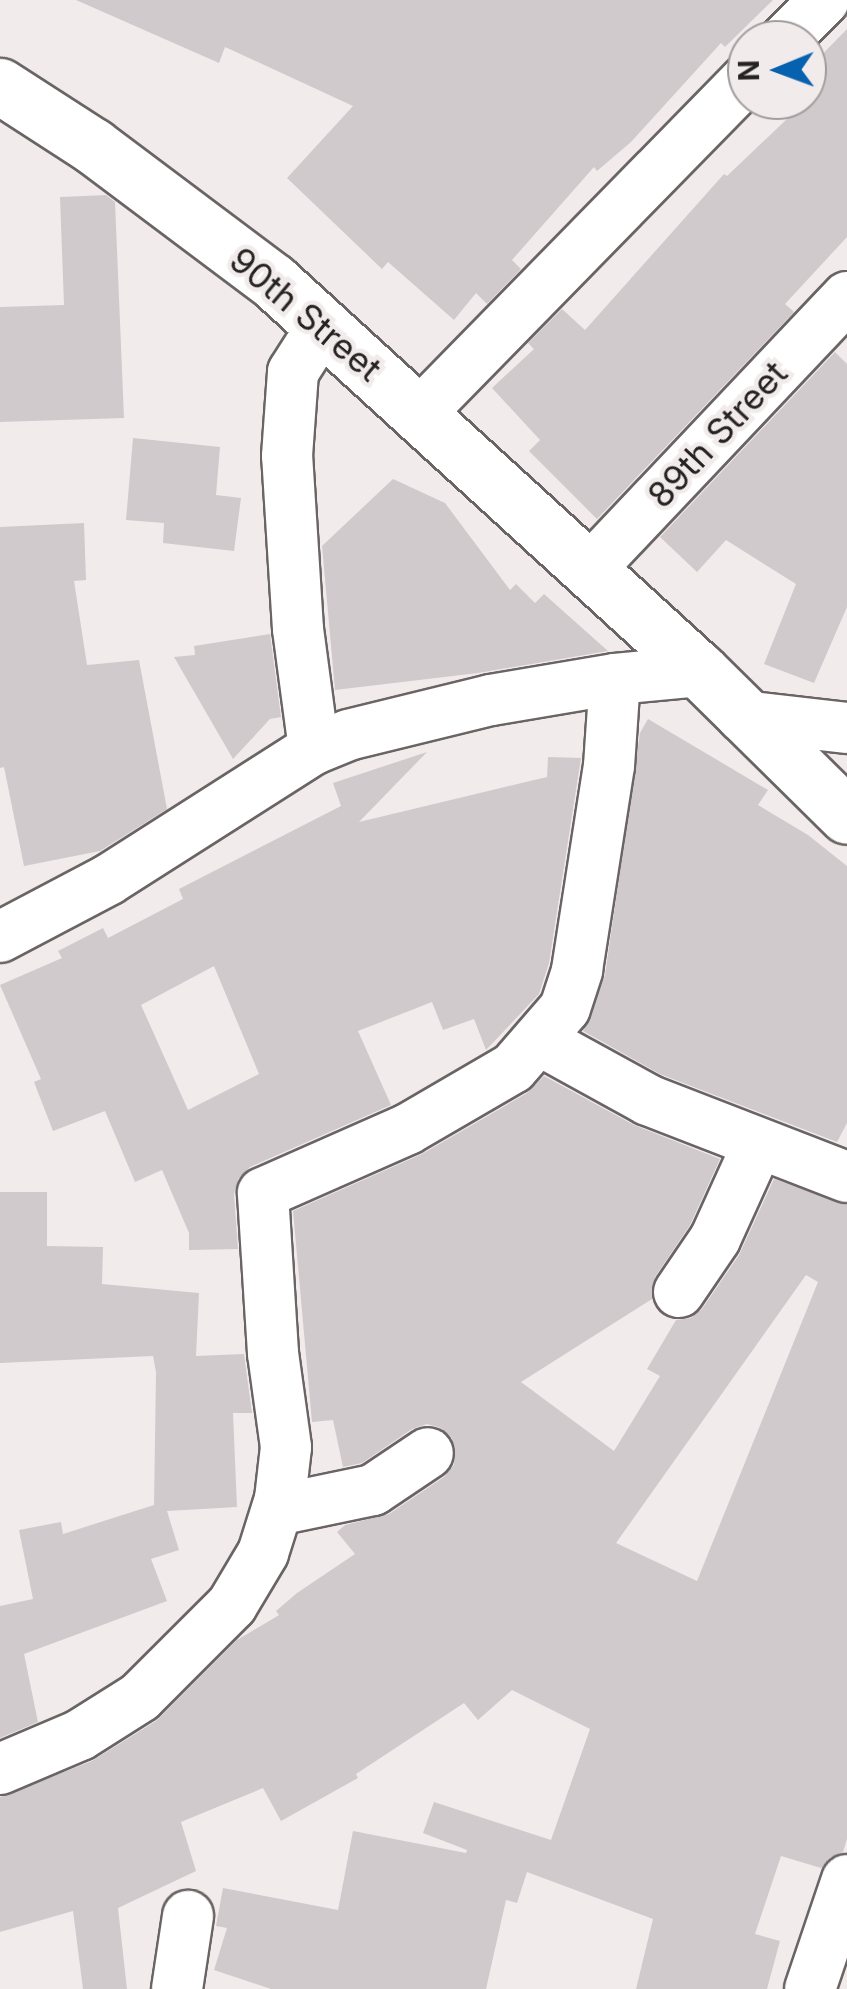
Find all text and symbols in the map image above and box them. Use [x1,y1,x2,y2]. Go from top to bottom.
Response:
north arrow [727,20,827,120]
text: N [732,60,766,81]
street label: 90th Street [222,238,390,390]
street label: 89th Street [639,352,795,516]

